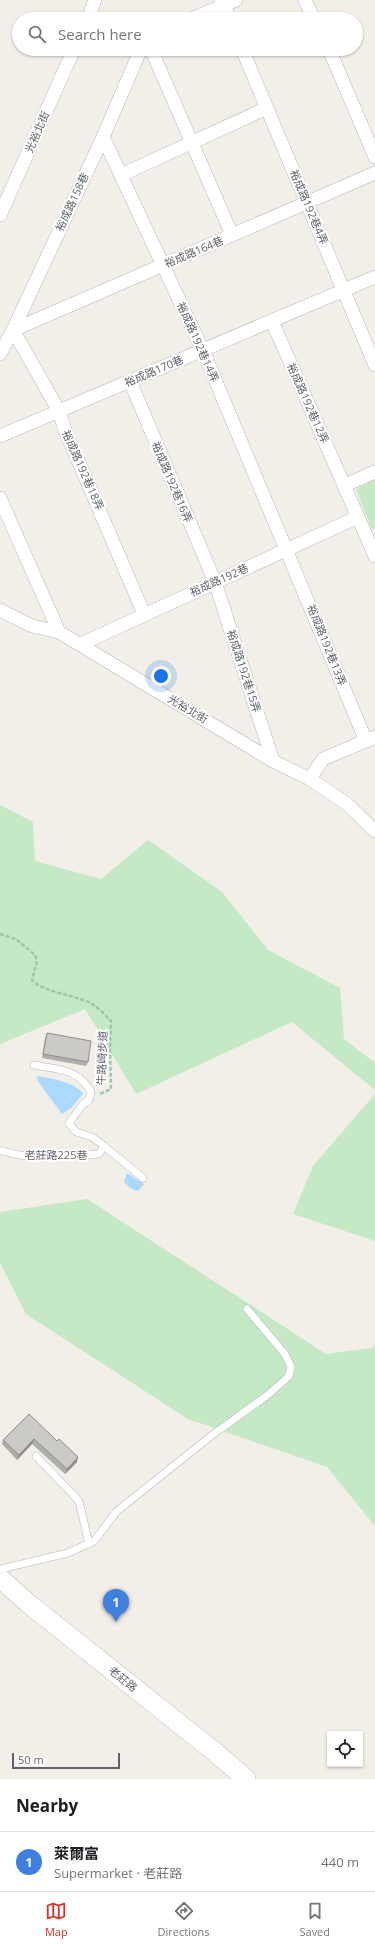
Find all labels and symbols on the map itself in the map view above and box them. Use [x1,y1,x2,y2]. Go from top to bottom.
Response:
street label: 光裕北街 [21,109,52,155]
street label: 裕成路192巷4弄 [287,167,332,247]
street label: 裕成路158巷 [51,170,92,233]
street label: 裕成路164巷 [162,232,226,271]
street label: 裕成路192巷14弄 [174,299,223,384]
street label: 裕成路170巷 [122,351,186,390]
street label: 裕成路192巷12弄 [284,360,333,445]
street label: 裕成路192巷18弄 [59,427,108,512]
street label: 裕成路192巷16弄 [149,439,196,525]
street label: 裕成路192巷 [187,560,251,599]
street label: 裕成路192巷13弄 [304,602,351,688]
street label: 裕成路192巷15弄 [224,627,265,714]
your location [151,666,171,686]
street label: 光裕北街 [166,691,211,726]
street label: 牛路崎步道 [93,1030,110,1086]
street label: 老莊路225巷 [25,1147,87,1162]
pin: 1 [103,1589,129,1622]
street label: 老莊路 [106,1662,141,1695]
scale bar [12,1751,120,1770]

